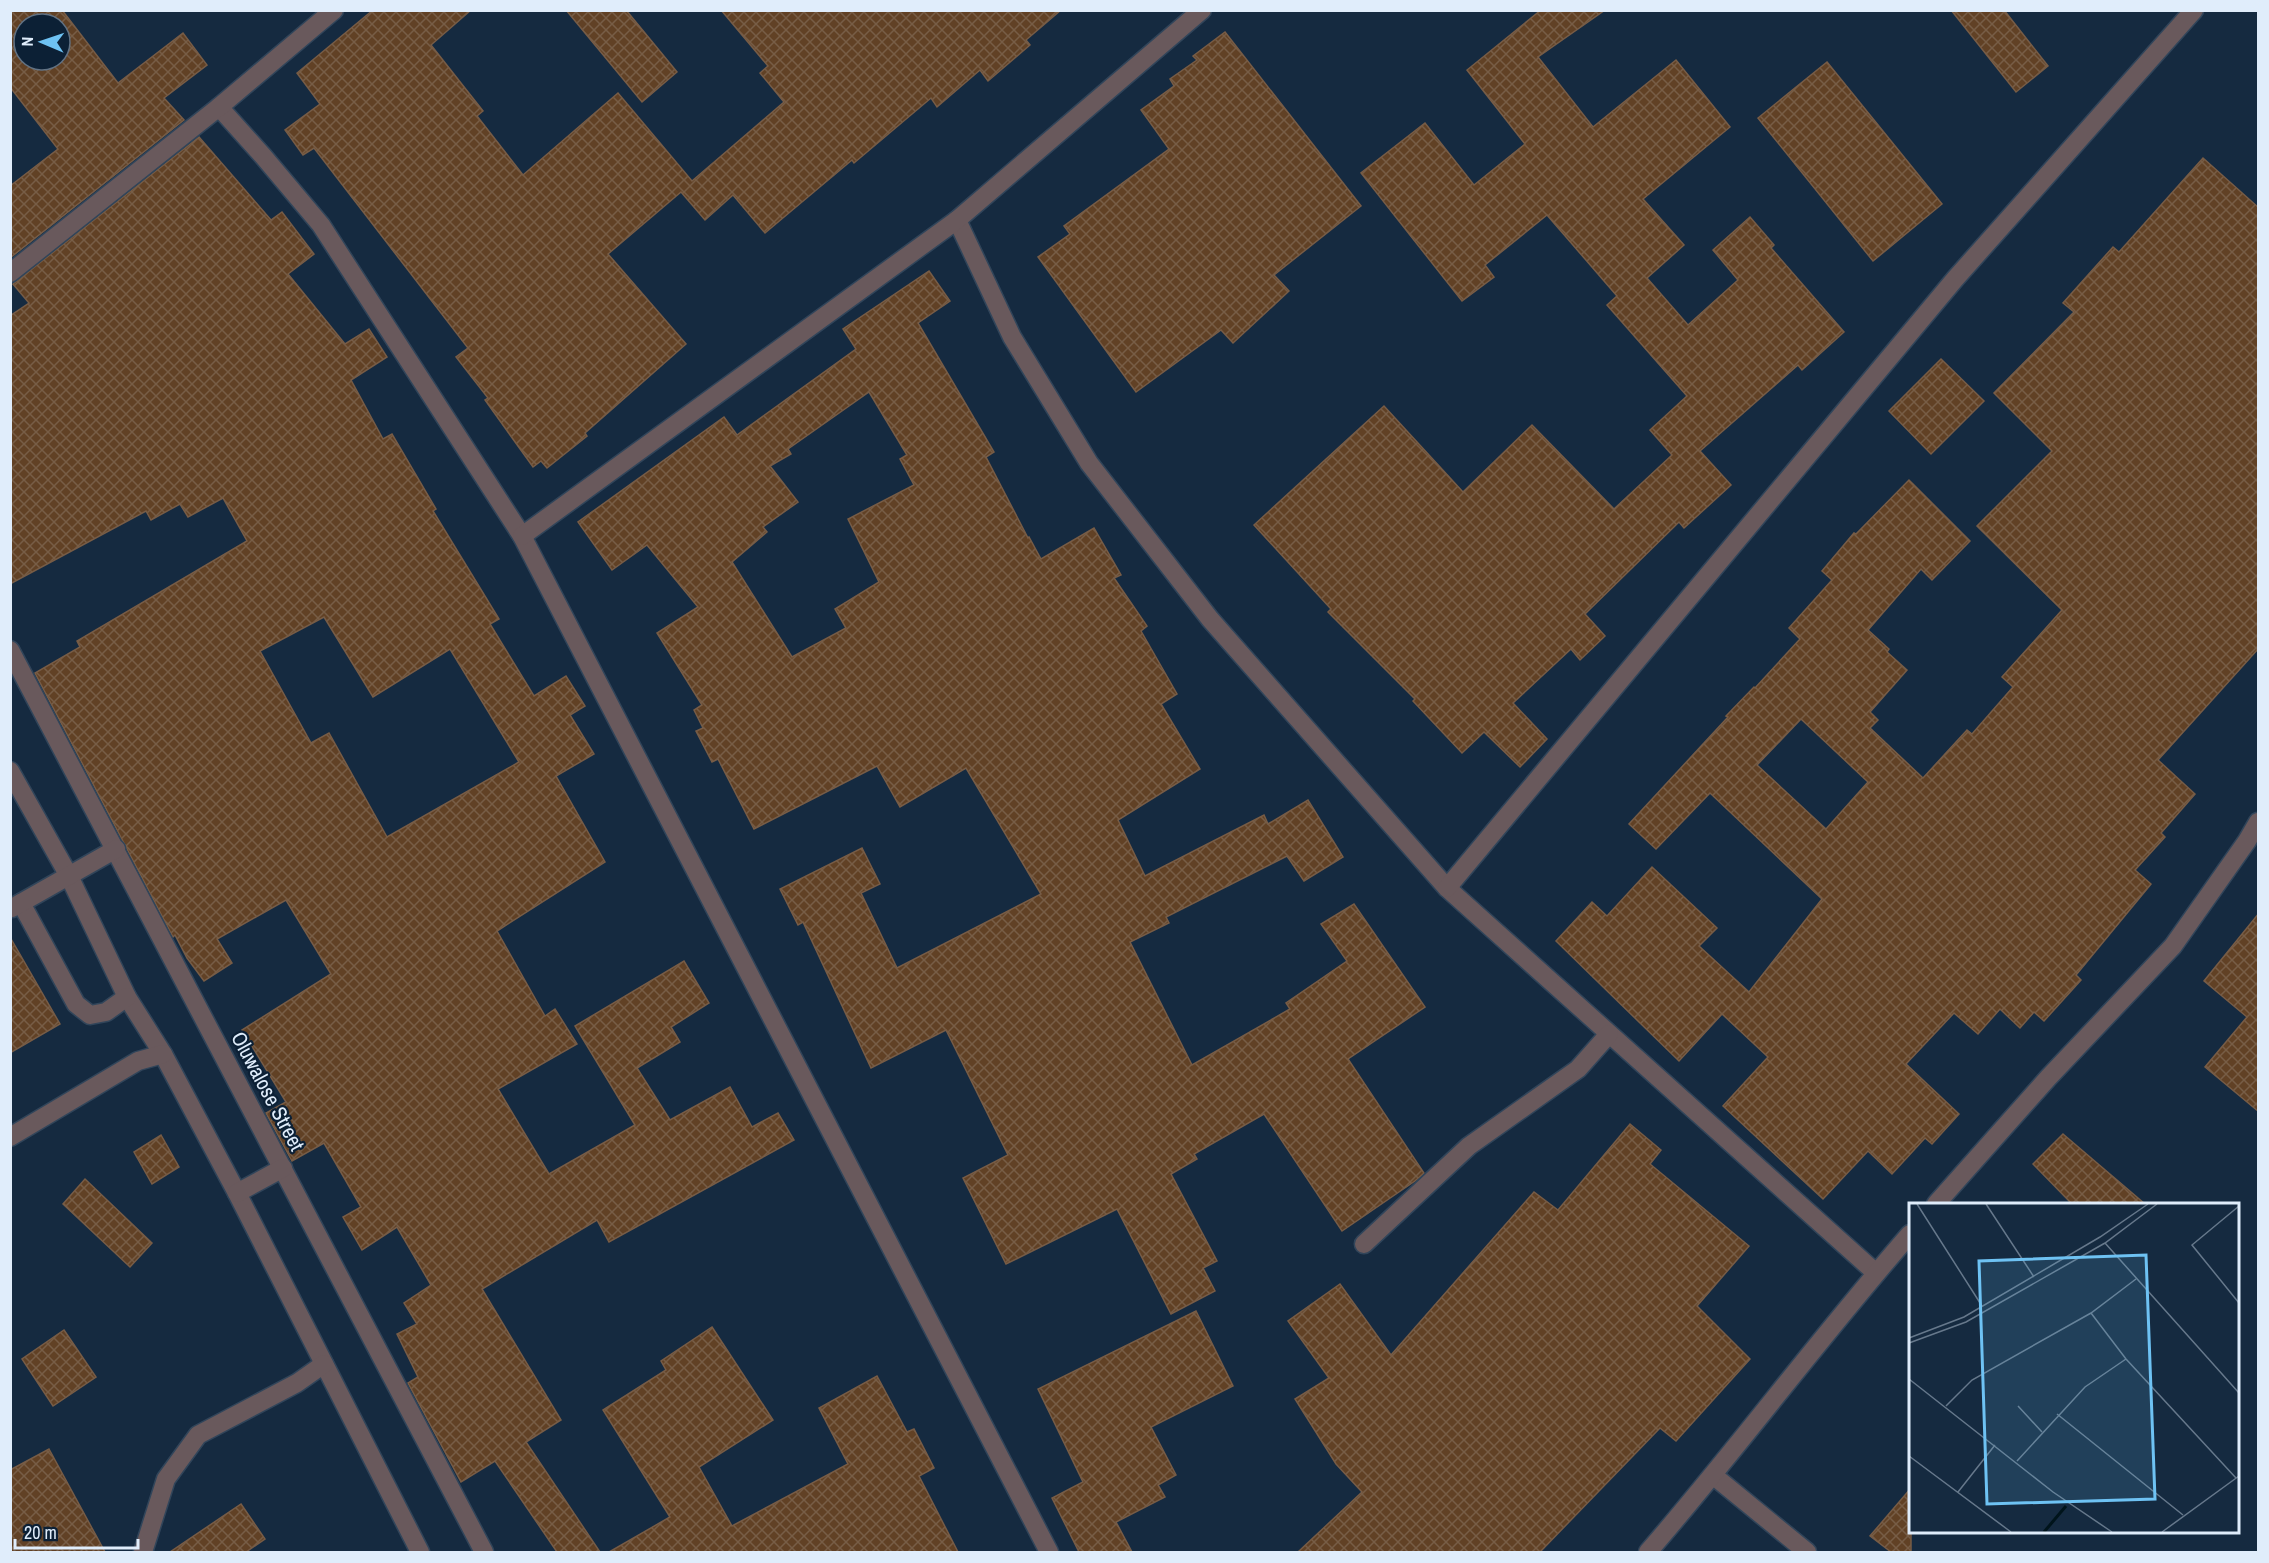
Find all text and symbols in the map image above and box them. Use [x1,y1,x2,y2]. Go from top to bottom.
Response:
north arrow [12,12,72,72]
text: N [16,36,38,47]
street label: Oluwalose Street [224,1026,312,1156]
inset map [1909,1203,2239,1533]
scale bar [15,1512,138,1550]
text: 20 m [24,1520,57,1545]

